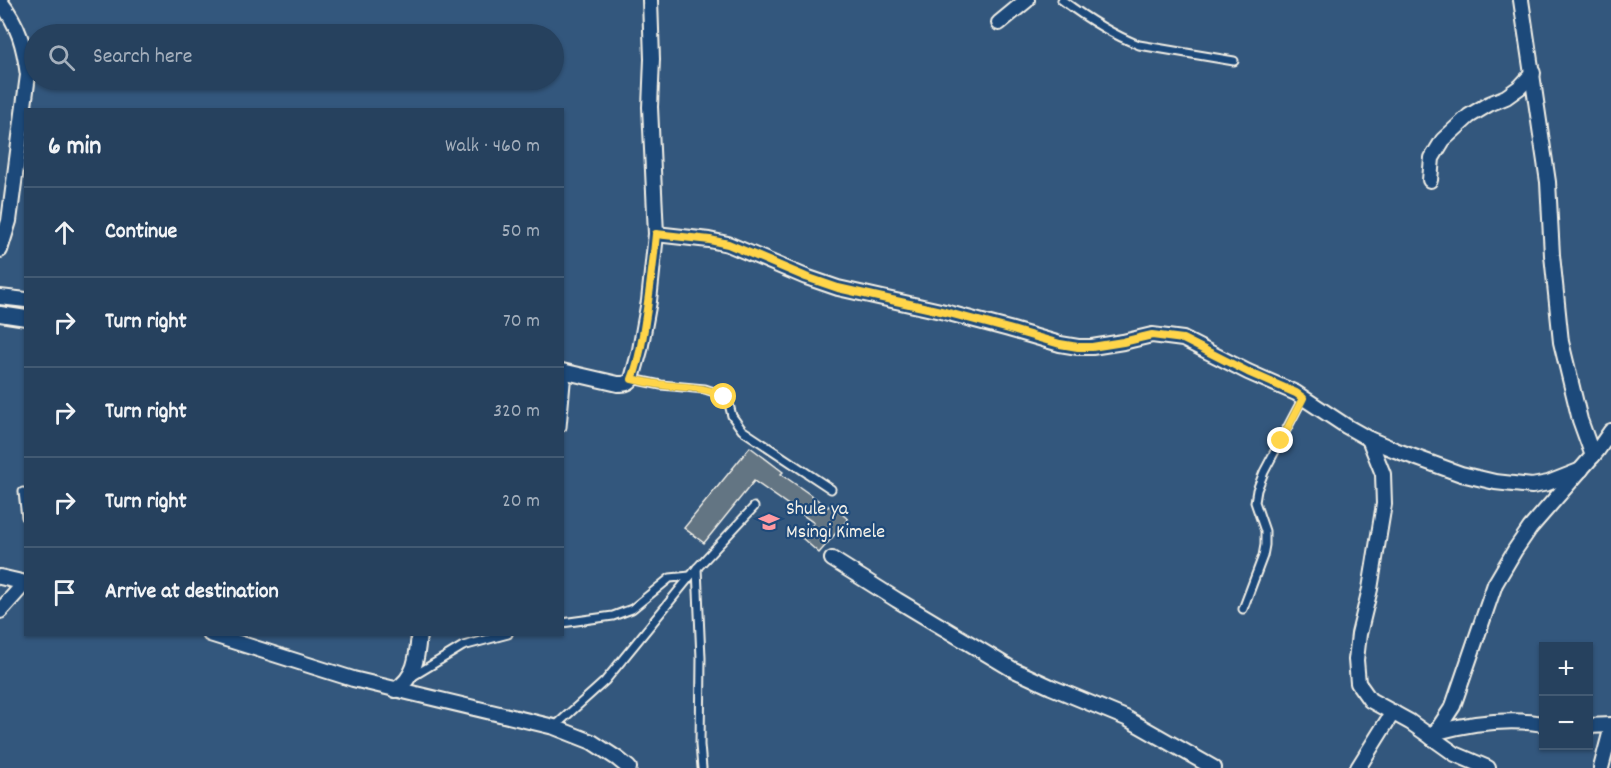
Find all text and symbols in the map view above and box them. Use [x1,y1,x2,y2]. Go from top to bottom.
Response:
search box [24,24,564,90]
icon: search [45,41,78,74]
text: Search here [93,42,192,73]
text: 6 min [48,129,101,166]
text: Walk · 460 m [445,133,540,161]
icon: ahead [48,216,81,249]
text: Continue [105,217,177,248]
text: 50 m [502,218,540,246]
icon: right [48,306,81,339]
text: Turn right [105,307,187,338]
text: 70 m [503,308,540,336]
route start [710,383,736,409]
icon: right [48,396,81,429]
text: Turn right [105,397,187,428]
text: 320 m [493,398,540,426]
route end [1267,427,1293,453]
icon: right [48,486,81,519]
text: Turn right [105,487,187,518]
text: 20 m [502,488,540,516]
place label: Shule ya Msingi Kimele [786,496,885,547]
school or university icon: Shule ya Msingi Kimele [757,510,781,534]
icon: arrive [48,576,81,609]
text: Arrive at destination [105,577,279,608]
map controls [1539,642,1593,750]
button: + [1539,642,1593,696]
button: − [1539,696,1593,750]

